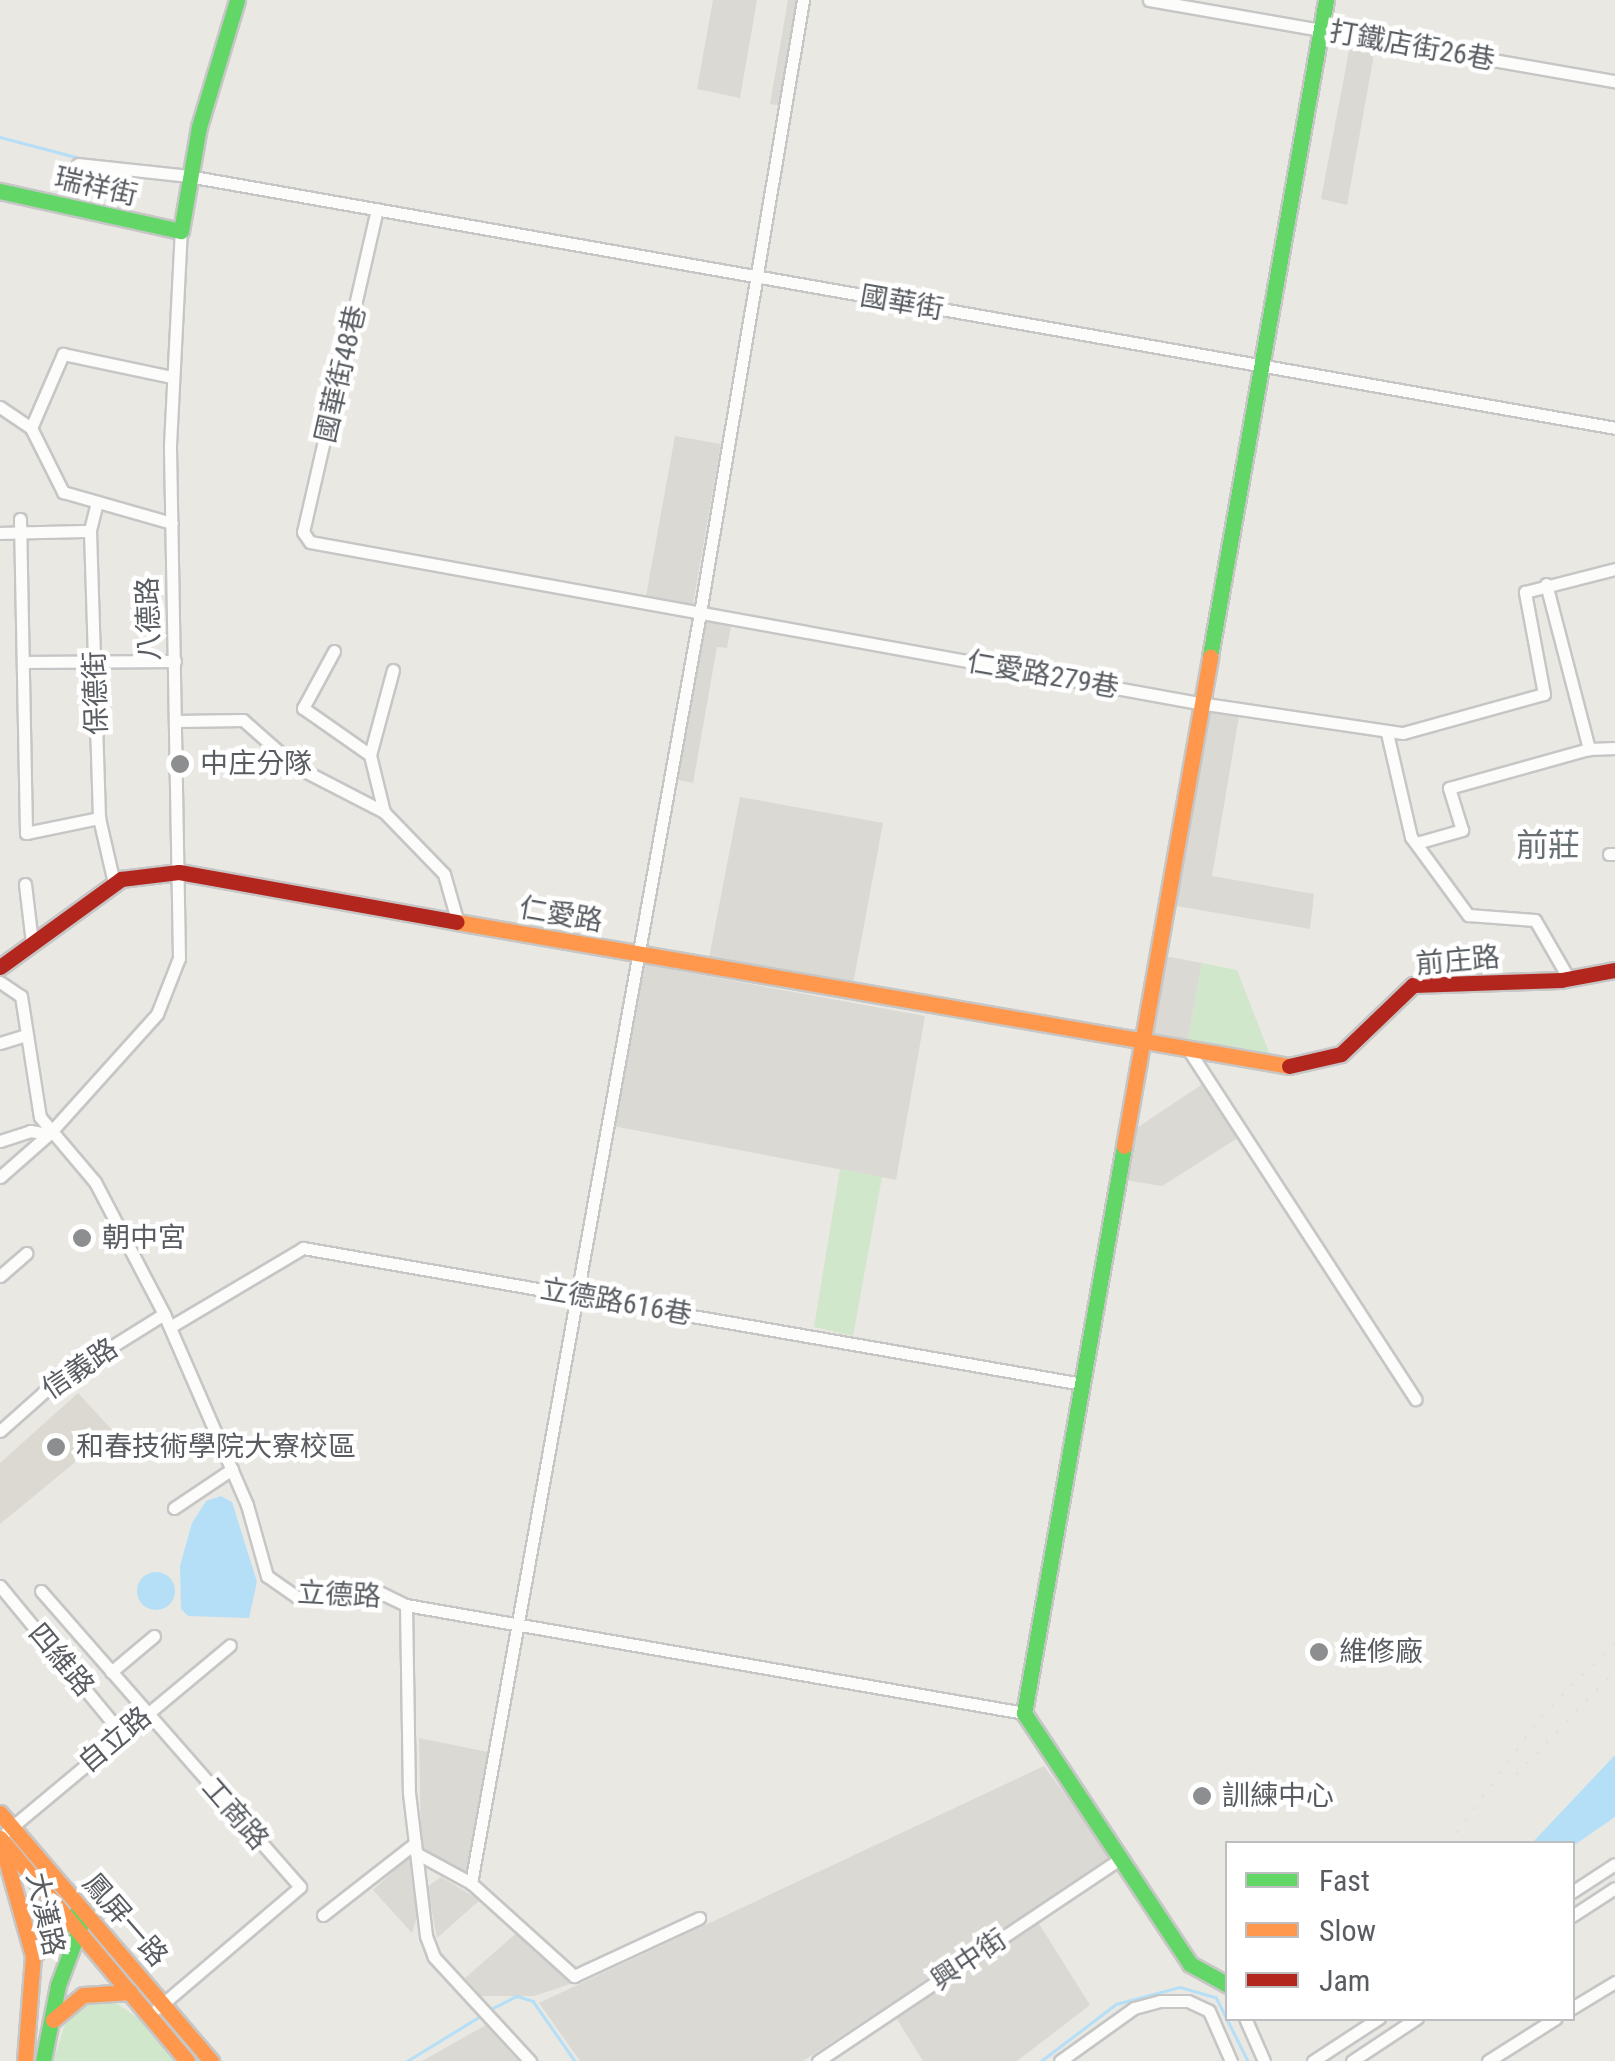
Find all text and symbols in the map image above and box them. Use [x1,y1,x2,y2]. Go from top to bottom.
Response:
street label: 打鐵店街26巷 [1327,15,1497,77]
street label: 瑞祥街 [51,161,141,213]
street label: 國華街 [858,279,946,327]
street label: 國華街48巷 [309,302,373,446]
street label: 八德路 [131,576,167,662]
street label: 仁愛路279巷 [965,645,1121,705]
street label: 保德街 [78,650,114,736]
place label: 中庄分隊 [200,747,312,781]
marker: 中庄分隊 [169,753,191,775]
district label: 前莊 [1516,826,1580,864]
street label: 仁愛路 [517,891,605,939]
street label: 前庄路 [1415,941,1501,981]
place label: 朝中宮 [102,1221,186,1255]
marker: 朝中宮 [71,1227,93,1249]
street label: 立德路616巷 [538,1272,694,1332]
street label: 信義路 [36,1332,124,1406]
place label: 和春技術學院大寮校區 [76,1430,356,1464]
marker: 和春技術學院大寮校區 [45,1436,67,1458]
street label: 立德路 [296,1576,382,1614]
street label: 四維路 [21,1617,101,1703]
place label: 維修廠 [1339,1635,1423,1669]
marker: 維修廠 [1308,1641,1330,1663]
street label: 自立路 [72,1700,158,1780]
street label: 工商路 [195,1771,275,1857]
place label: 訓練中心 [1222,1779,1334,1813]
marker: 訓練中心 [1191,1785,1213,1807]
legend [1225,1841,1575,2021]
text: Fast [1319,1863,1370,1898]
street label: 鳳屏一路 [76,1867,174,1973]
street label: 大漢路 [19,1869,71,1959]
text: Slow [1319,1913,1376,1948]
street label: 興中街 [925,1923,1013,1997]
text: Jam [1319,1963,1370,1998]

